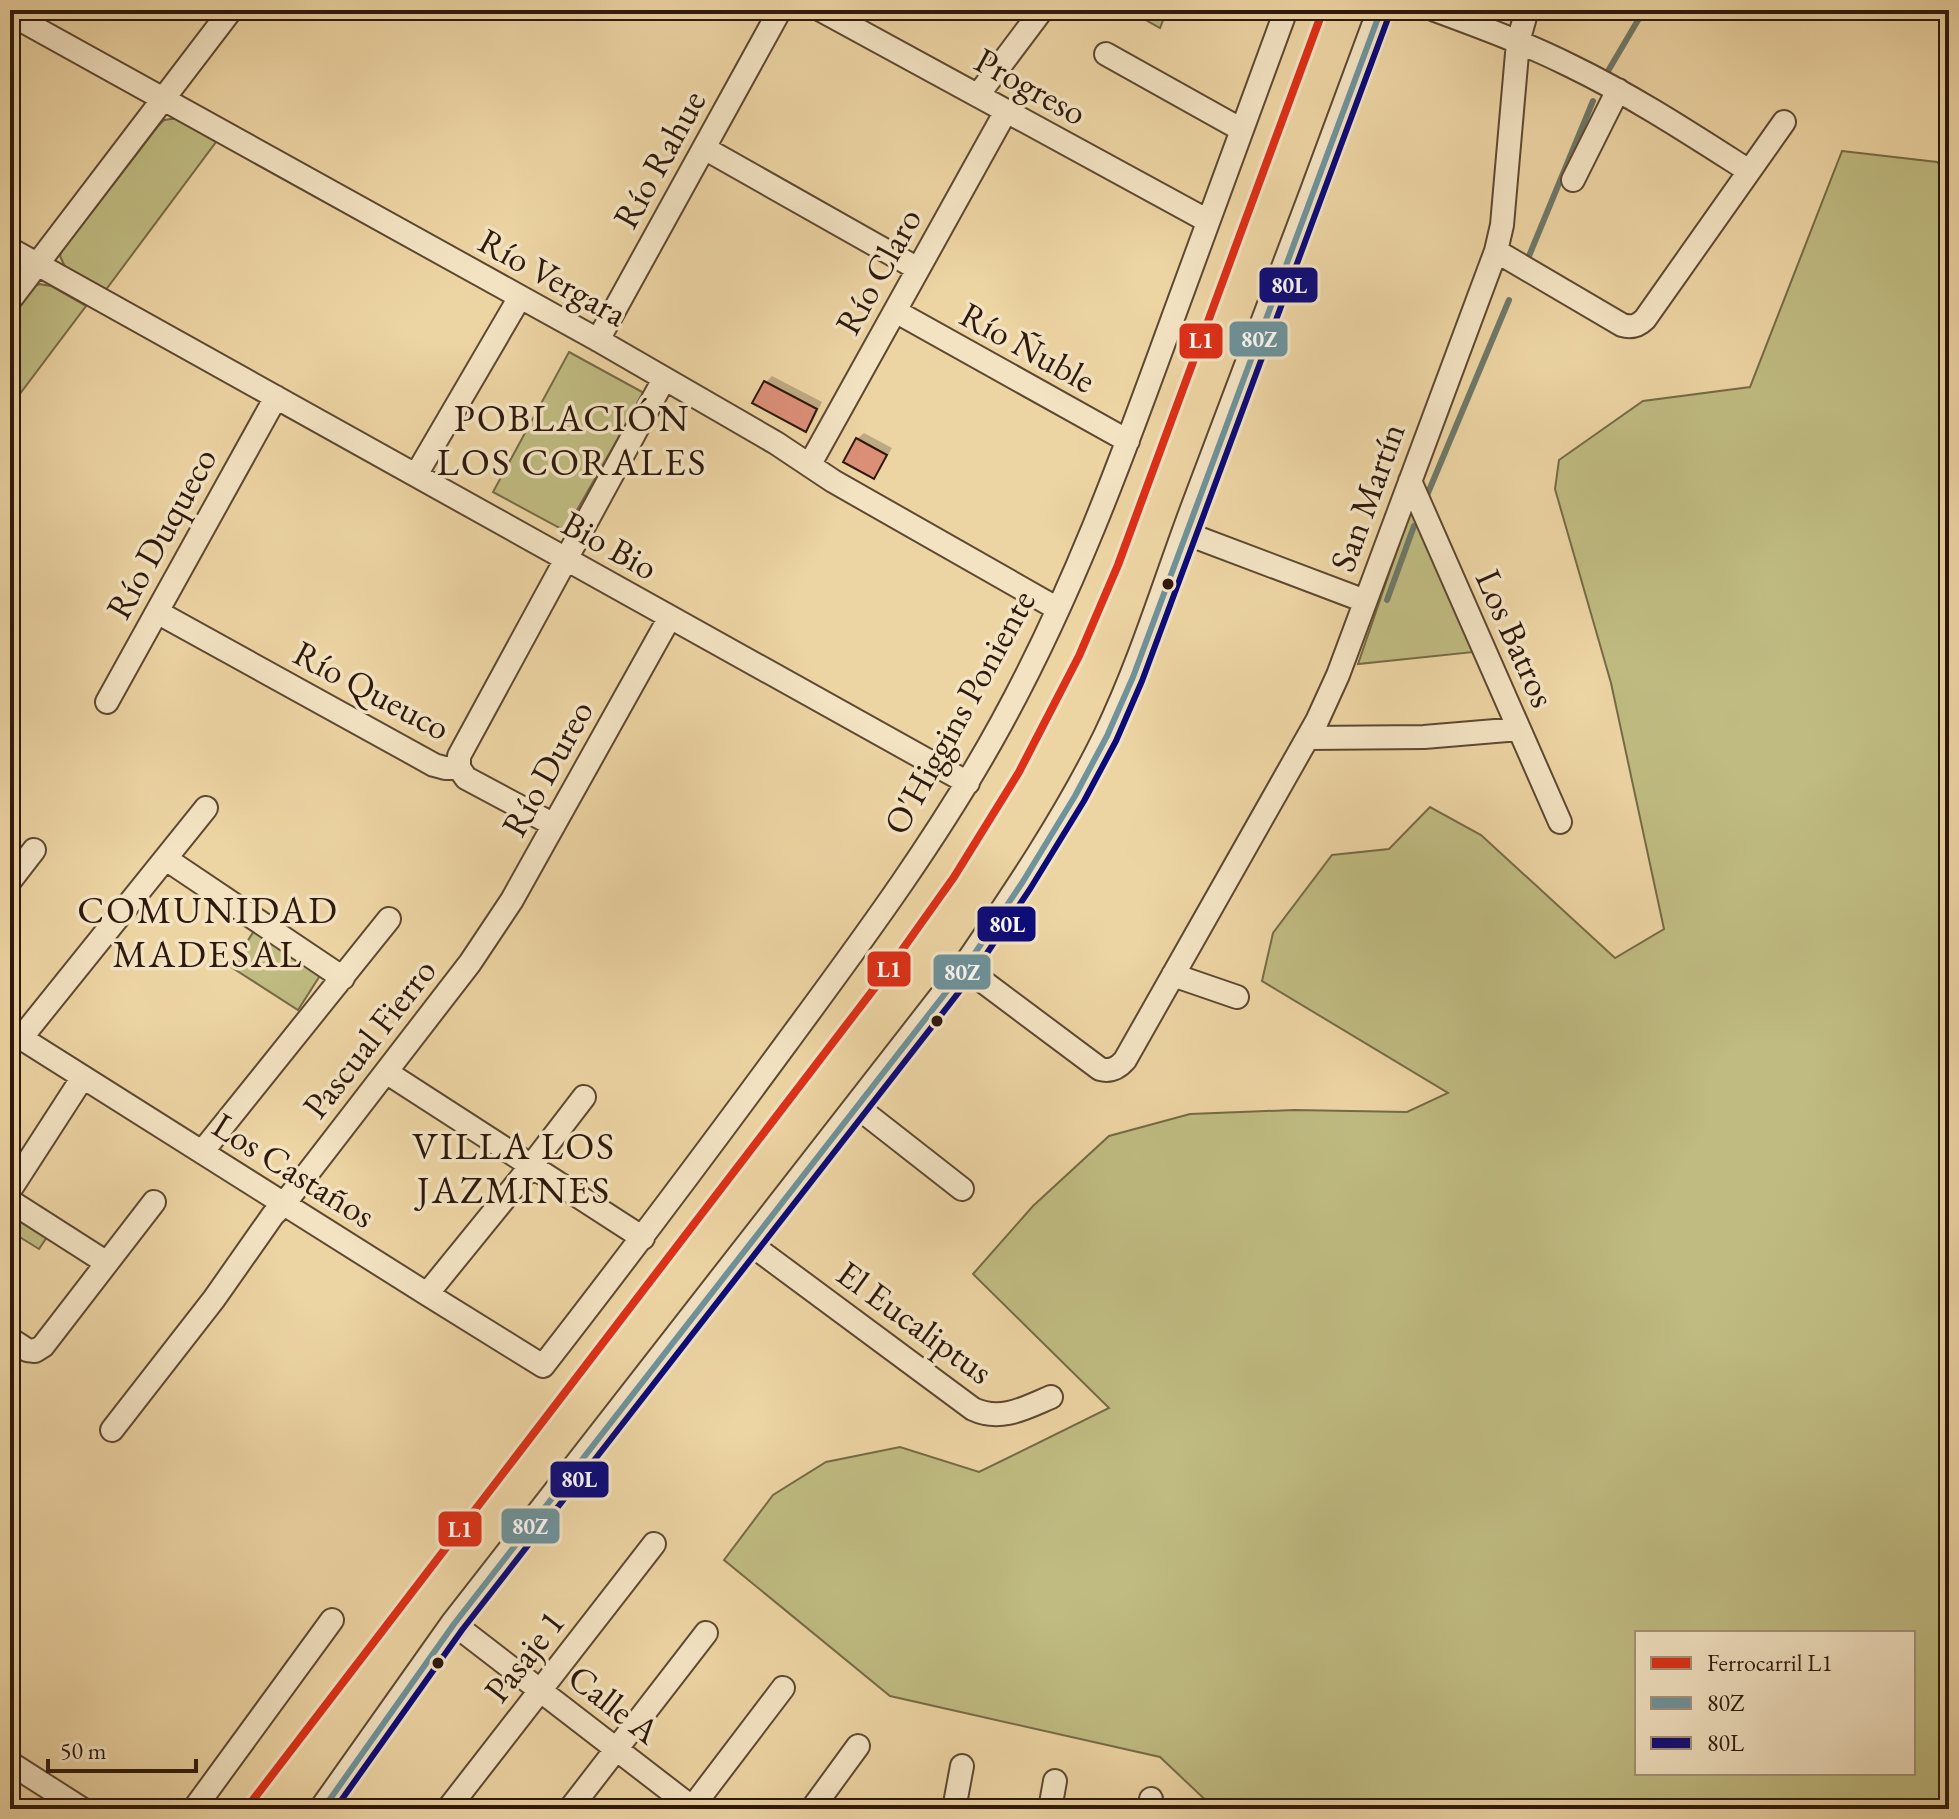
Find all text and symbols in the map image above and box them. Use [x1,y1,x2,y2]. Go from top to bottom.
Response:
street label: Progreso [967,36,1095,136]
street label: Río Rahue [602,82,716,236]
street label: Río Claro [824,199,932,343]
street label: Río Vergara [471,217,636,337]
line badge: 80L [1258,266,1319,304]
text: 80L [1271,271,1307,300]
street label: Río Ñuble [952,291,1104,403]
line badge: 80Z [1228,320,1289,358]
line badge: L1 [1178,322,1224,360]
text: 80Z [1241,325,1277,354]
text: L1 [1189,326,1213,355]
district label: POBLACIÓN LOS CORALES [437,393,707,486]
street label: San Martín [1318,416,1416,578]
street label: Río Duqueco [95,439,227,627]
street label: Bio Bio [554,500,666,590]
street label: Los Batros [1465,562,1567,714]
unlabelled marker [1160,576,1176,592]
street label: O'Higgins Poniente [872,581,1046,843]
street label: Río Queuco [286,629,458,751]
street label: Río Dureo [490,691,604,845]
district label: COMUNIDAD MADESAL [77,885,339,978]
line badge: 80L [976,905,1037,943]
text: 80L [989,910,1025,939]
street label: Pascual Fierro [292,948,446,1128]
line badge: L1 [866,950,912,988]
line badge: 80Z [932,953,992,991]
text: L1 [877,955,901,984]
text: 80Z [944,958,980,987]
unlabelled marker [929,1013,945,1029]
street label: Los Castaños [204,1101,384,1239]
district label: VILLA LOS JAZMINES [412,1121,616,1214]
street label: El Eucaliptus [828,1250,1002,1394]
line badge: 80L [549,1460,610,1499]
text: 80L [561,1465,597,1494]
line badge: 80Z [500,1507,561,1545]
line badge: L1 [437,1510,483,1548]
text: 80Z [512,1512,548,1541]
text: L1 [448,1515,472,1544]
street label: Pasaje 1 [473,1600,575,1712]
legend [1635,1631,1915,1775]
text: Ferrocarril L1 [1707,1647,1833,1678]
street label: Calle A [559,1654,670,1755]
unlabelled marker [430,1655,446,1671]
text: 80Z [1707,1687,1745,1718]
scale bar [48,1723,196,1773]
text: 80L [1707,1727,1744,1758]
text: 50 m [60,1735,107,1766]

